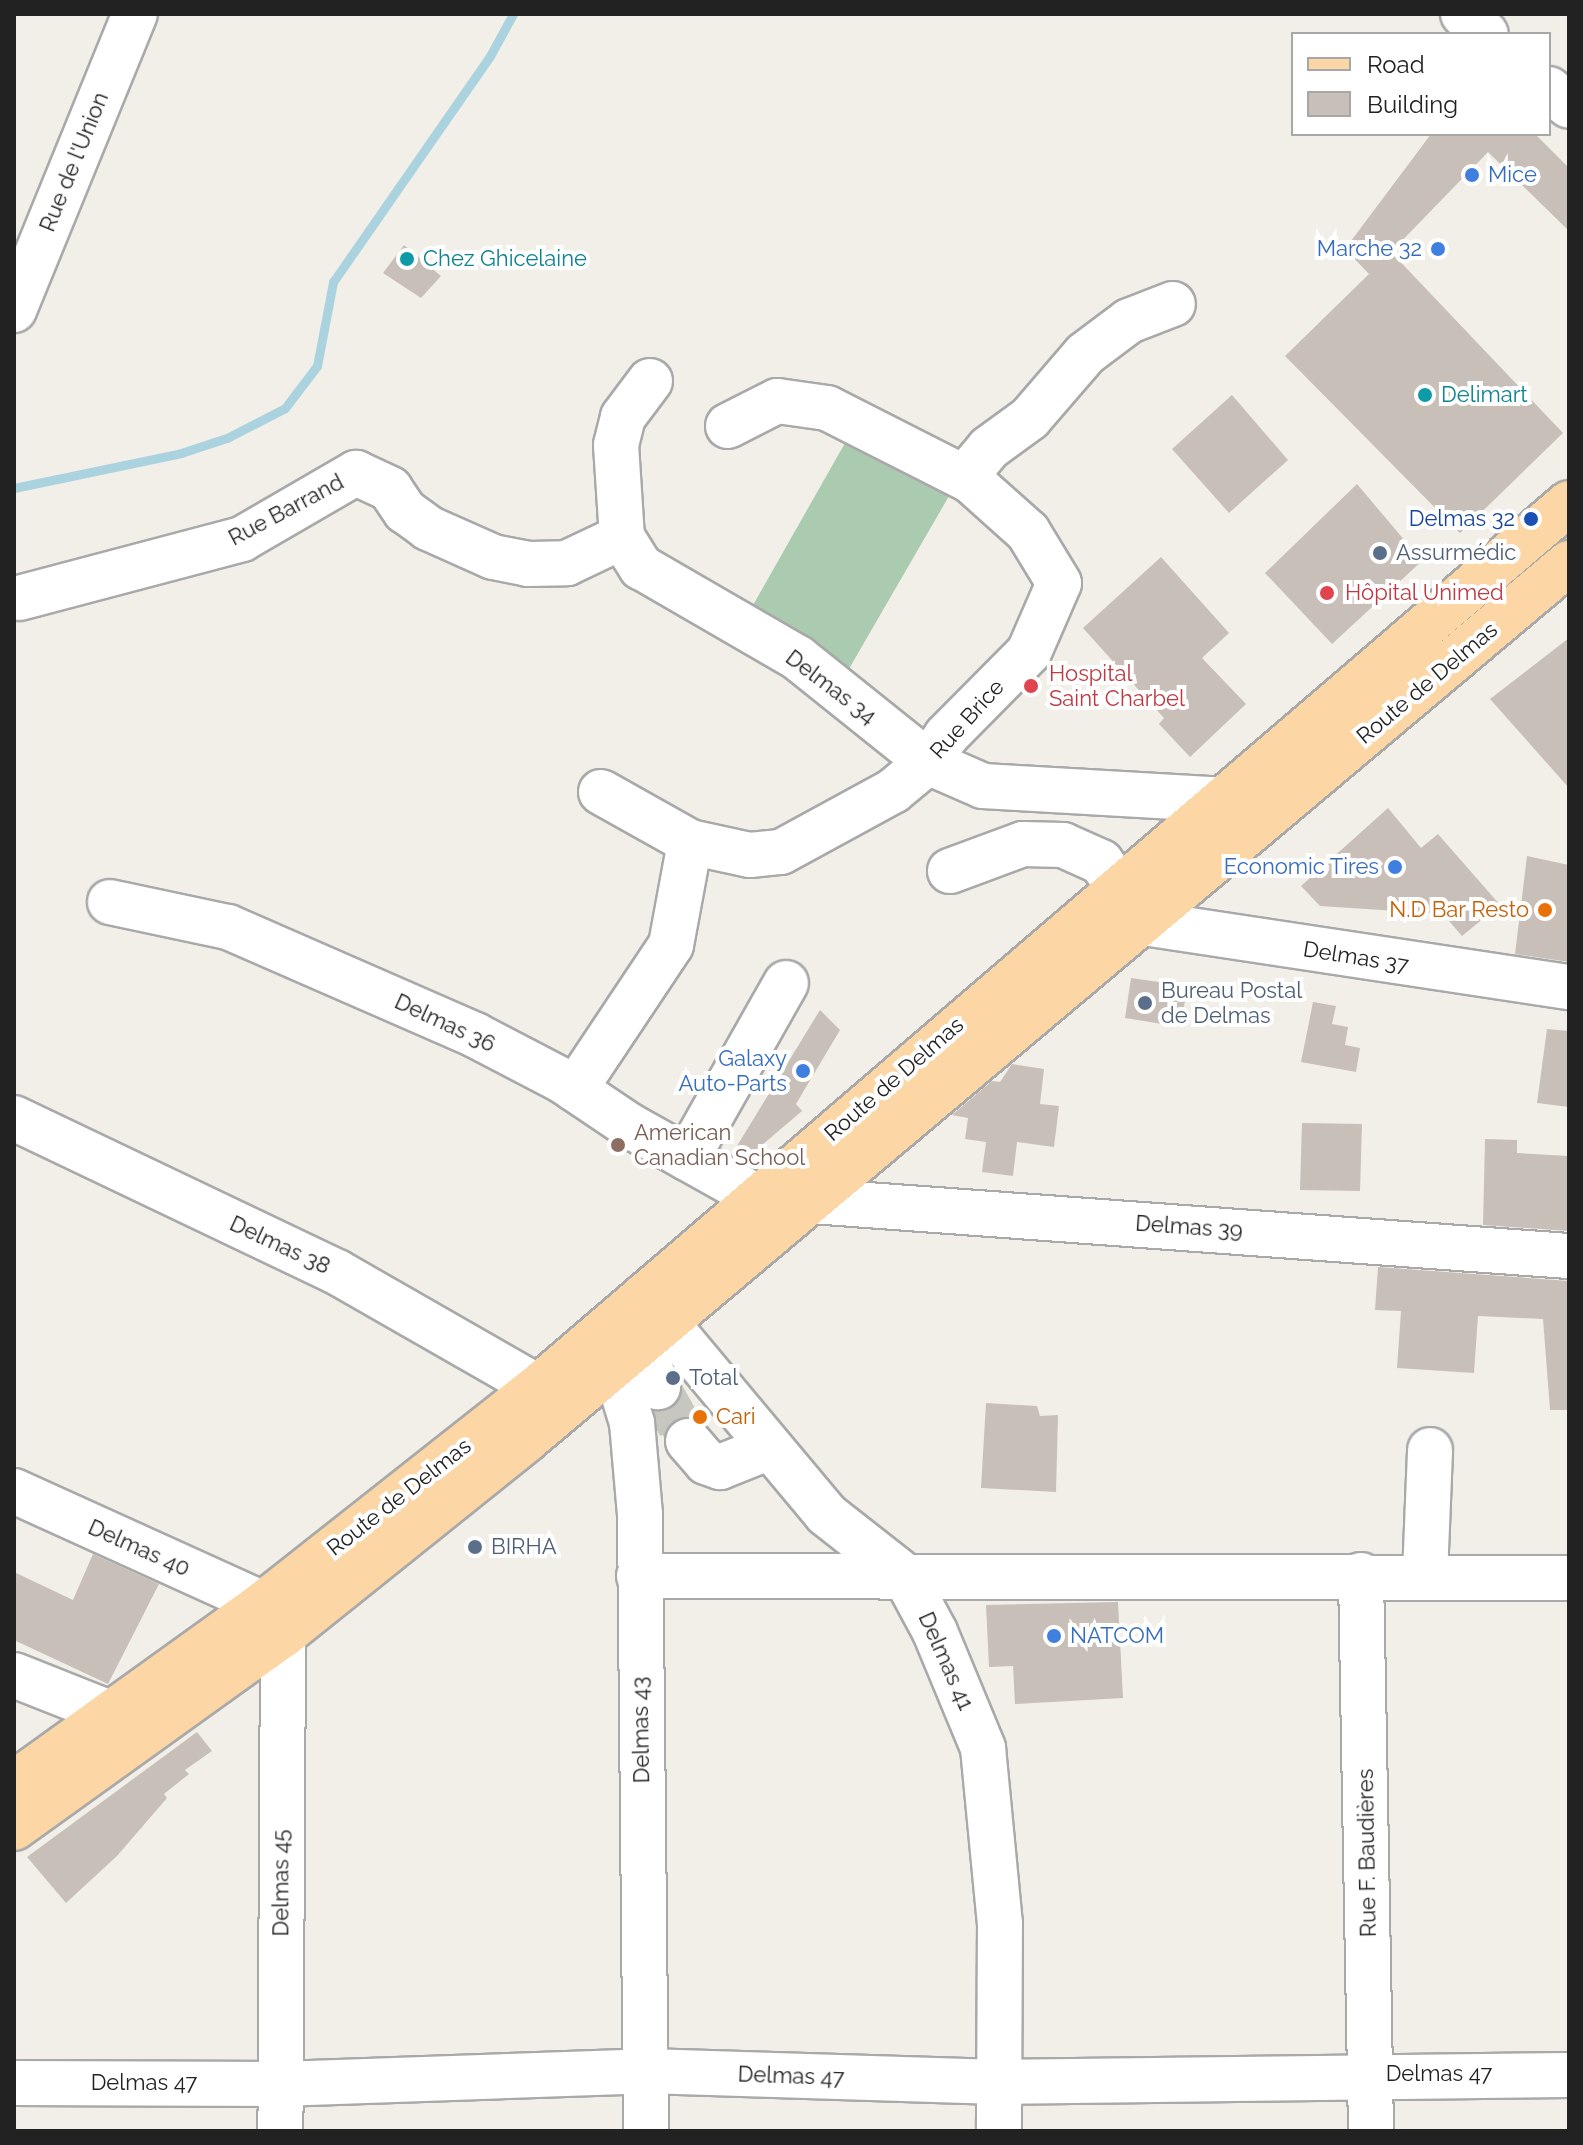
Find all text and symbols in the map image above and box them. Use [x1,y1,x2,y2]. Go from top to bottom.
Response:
legend [1291,32,1551,136]
text: Road [1367,50,1425,79]
street label: Rue de l'Union [34,88,114,236]
text: Building [1367,90,1458,119]
place label: Mice [1488,162,1537,188]
marker: Mice [1463,166,1481,184]
place label: Marche 32 [1317,236,1422,262]
marker: Marche 32 [1429,240,1447,258]
place label: Chez Ghicelaine [423,246,587,272]
marker: Chez Ghicelaine [398,250,416,268]
place label: Delimart [1441,382,1528,408]
marker: Delimart [1416,386,1434,404]
street label: Rue Barrand [224,469,348,551]
place label: Delmas 32 [1409,506,1515,532]
marker: Delmas 32 [1522,510,1540,528]
place label: Assurmédic [1396,540,1516,566]
marker: Assurmédic [1371,544,1389,562]
place label: Hôpital Unimed [1345,580,1504,606]
marker: Hôpital Unimed [1316,582,1338,604]
street label: Route de Delmas [1351,616,1503,750]
street label: Delmas 34 [780,644,882,730]
place label: Hospital Saint Charbel [1049,660,1185,712]
street label: Rue Brice [924,674,1010,764]
marker: Hospital Saint Charbel [1020,675,1042,697]
place label: Economic Tires [1223,854,1379,880]
marker: Economic Tires [1386,858,1404,876]
place label: N.D Bar Resto [1389,897,1529,923]
marker: N.D Bar Resto [1536,901,1554,919]
street label: Delmas 37 [1301,936,1411,978]
place label: Bureau Postal de Delmas [1161,977,1302,1028]
street label: Delmas 36 [390,988,500,1058]
marker: Bureau Postal de Delmas [1136,994,1154,1012]
street label: Route de Delmas [819,1011,969,1147]
place label: Galaxy Auto-Parts [678,1045,787,1096]
marker: Galaxy Auto-Parts [794,1062,812,1080]
place label: American Canadian School [634,1119,805,1170]
marker: American Canadian School [609,1136,627,1154]
street label: Delmas 38 [226,1210,334,1280]
street label: Delmas 39 [1134,1210,1244,1244]
place label: Total [689,1365,738,1391]
marker: Total [664,1369,682,1387]
place label: Cari [716,1404,756,1430]
marker: Cari [691,1408,709,1426]
street label: Route de Delmas [322,1433,476,1561]
street label: Delmas 40 [84,1514,194,1582]
place label: BIRHA [491,1534,557,1560]
marker: BIRHA [466,1538,484,1556]
street label: Delmas 41 [913,1608,979,1714]
place label: NATCOM [1070,1623,1164,1649]
marker: NATCOM [1045,1627,1063,1645]
street label: Delmas 43 [627,1676,655,1784]
street label: Rue F. Baudières [1352,1769,1382,1937]
street label: Delmas 45 [268,1829,294,1937]
street label: Delmas 47 [737,2061,845,2091]
street label: Delmas 47 [1386,2061,1492,2087]
street label: Delmas 47 [91,2070,197,2096]

